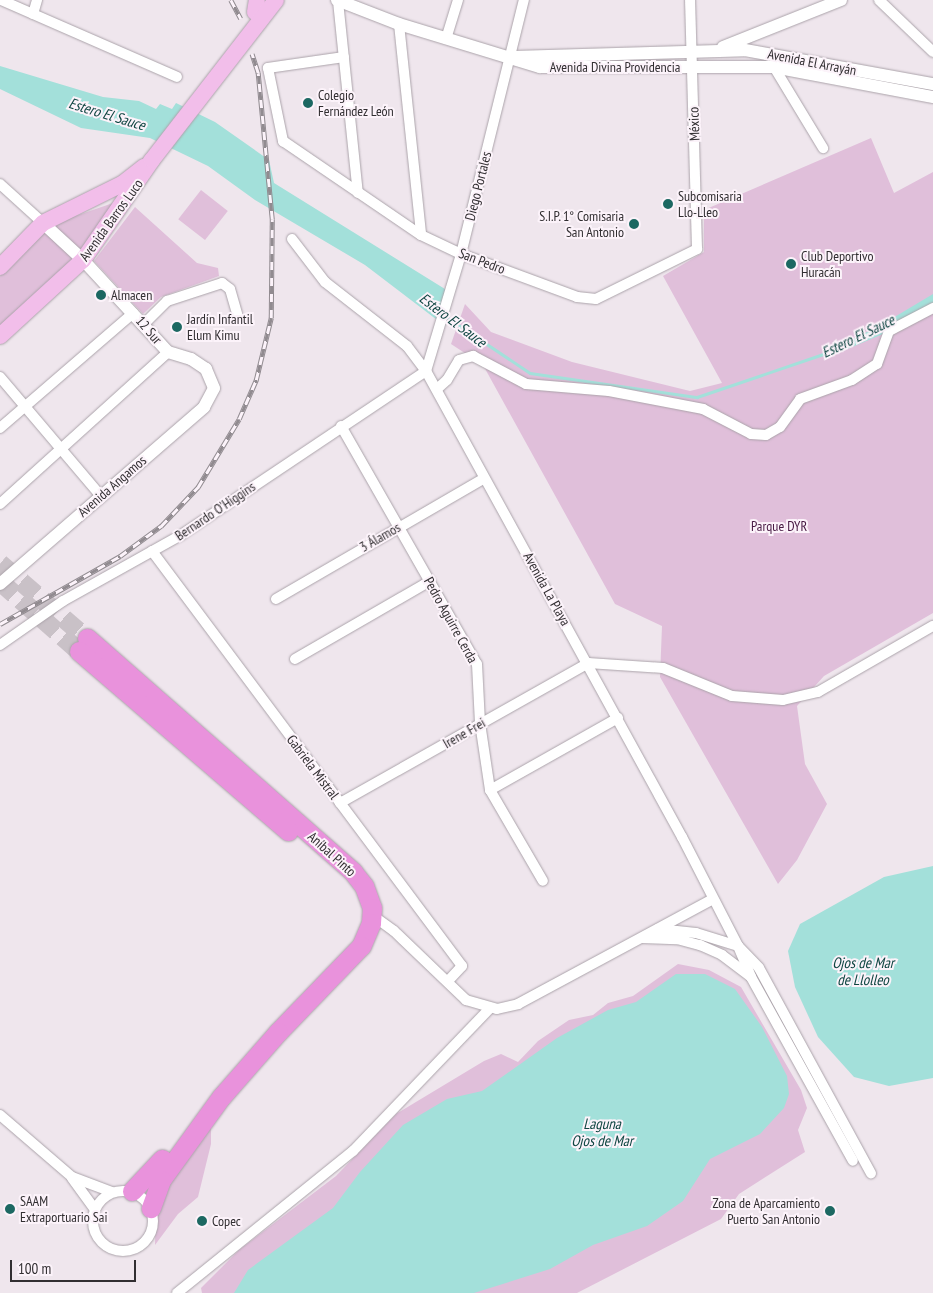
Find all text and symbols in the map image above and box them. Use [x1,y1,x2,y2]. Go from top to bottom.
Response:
street label: Avenida El Arrayán [766,45,858,79]
street label: Avenida Divina Providencia [550,59,680,75]
place label: Colegio Fernández León [318,87,394,120]
water label: Estero El Sauce [67,94,147,134]
marker: Colegio Fernández León [302,97,314,109]
street label: México [685,107,703,141]
street label: Diego Portales [461,150,495,222]
street label: Avenida Barros Luco [76,176,146,264]
place label: Subcomisaria Llo-Lleo [678,188,742,220]
marker: Subcomisaria Llo-Lleo [662,198,674,210]
place label: S.I.P. 1° Comisaria San Antonio [538,208,624,240]
marker: S.I.P. 1° Comisaria San Antonio [628,218,640,230]
street label: San Pedro [456,244,508,278]
place label: Club Deportivo Huracán [801,248,874,280]
marker: Club Deportivo Huracán [785,258,797,270]
place label: Almacen [111,287,152,303]
marker: Almacen [95,289,107,301]
water label: Estero El Sauce [416,289,490,351]
place label: Jardín Infantil Elum Kimu [187,311,253,344]
water label: Estero El Sauce [819,311,897,361]
street label: 12 Sur [132,313,166,347]
marker: Jardín Infantil Elum Kimu [171,321,183,333]
street label: Avenida Angamos [74,452,150,520]
street label: Bernardo O'Higgins [172,478,258,544]
park label: Parque DYR [751,518,807,534]
street label: 3 Álamos [356,519,404,555]
street label: Avenida La Playa [520,549,574,629]
street label: Pedro Aguirre Cerda [420,574,482,666]
street label: Irene Frei [440,714,488,752]
street label: Gabriela Mistral [283,731,343,803]
street label: Aníbal Pinto [304,828,360,880]
water label: Ojos de Mar de Llolleo [832,953,894,988]
water label: Laguna Ojos de Mar [571,1114,633,1149]
place label: SAAM Extraportuario Sai [20,1193,107,1226]
place label: Zona de Aparcamiento Puerto San Antonio [712,1195,820,1228]
marker: SAAM Extraportuario Sai [4,1203,16,1215]
marker: Zona de Aparcamiento Puerto San Antonio [824,1205,836,1217]
place label: Copec [212,1213,241,1229]
marker: Copec [196,1215,208,1227]
scale bar [12,1250,139,1282]
text: 100 m [18,1259,51,1278]

